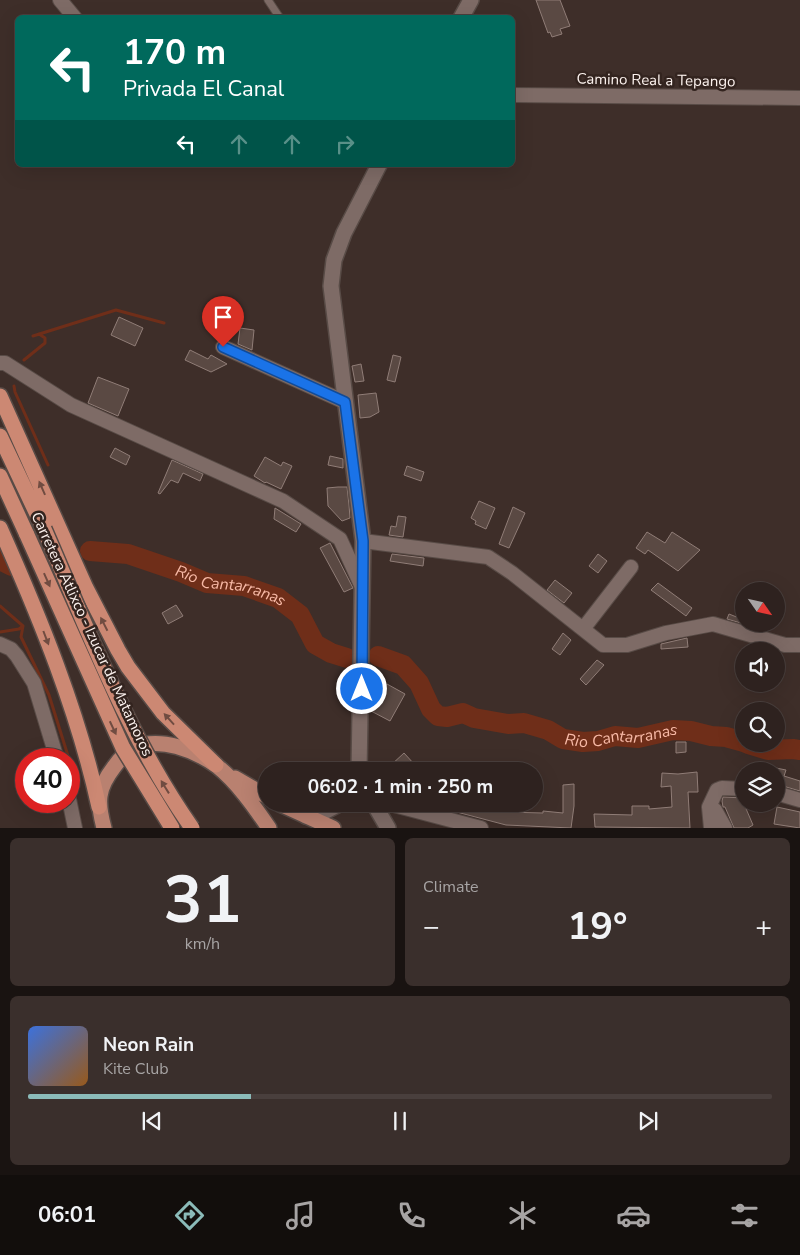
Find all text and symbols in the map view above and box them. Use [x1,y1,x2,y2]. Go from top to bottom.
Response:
text: 170 m [123,29,226,76]
icon: left [40,35,105,100]
street label: Camino Real a Tepango [576,69,736,91]
text: Privada El Canal [123,74,284,104]
icon: left [172,130,200,158]
icon: ahead [225,130,253,158]
icon: ahead [278,130,306,158]
icon: right [331,130,359,158]
pin [202,296,244,347]
icon: arrive [209,303,237,331]
one-way arrow [37,481,45,495]
street label: Carretera Atlixco - Izucar de Matamoros [26,509,158,759]
water label: Rio Cantarranas [172,560,291,612]
one-way arrow [44,573,52,587]
north arrow [735,582,785,632]
map controls [735,582,785,812]
one-way arrow [100,617,108,631]
one-way arrow [43,630,50,645]
button: sound [735,642,785,692]
position arrow [335,662,387,714]
button: search [735,702,785,752]
one-way arrow [163,714,175,726]
water label: Rio Cantarranas [563,719,678,753]
one-way arrow [110,721,118,735]
speed limit sign: 40 [15,748,80,813]
button: layers [735,762,785,812]
text: 06:02 · 1 min · 250 m [308,774,493,800]
one-way arrow [161,780,170,793]
text: 31 [163,856,242,945]
text: Climate [423,876,478,898]
text: 19° [567,901,628,952]
text: − [423,908,440,946]
text: + [755,908,772,946]
text: km/h [185,933,220,955]
text: Neon Rain [103,1032,194,1058]
text: Kite Club [103,1058,169,1080]
icon: previous [138,1107,166,1135]
icon: pause [386,1107,414,1135]
icon: next [634,1107,662,1135]
icon: directions [172,1198,207,1233]
icon: music [283,1198,318,1233]
icon: phone [394,1198,429,1233]
icon: climate [505,1198,540,1233]
icon: car [616,1198,651,1233]
icon: filters [727,1198,762,1233]
text: 06:01 [38,1200,96,1230]

